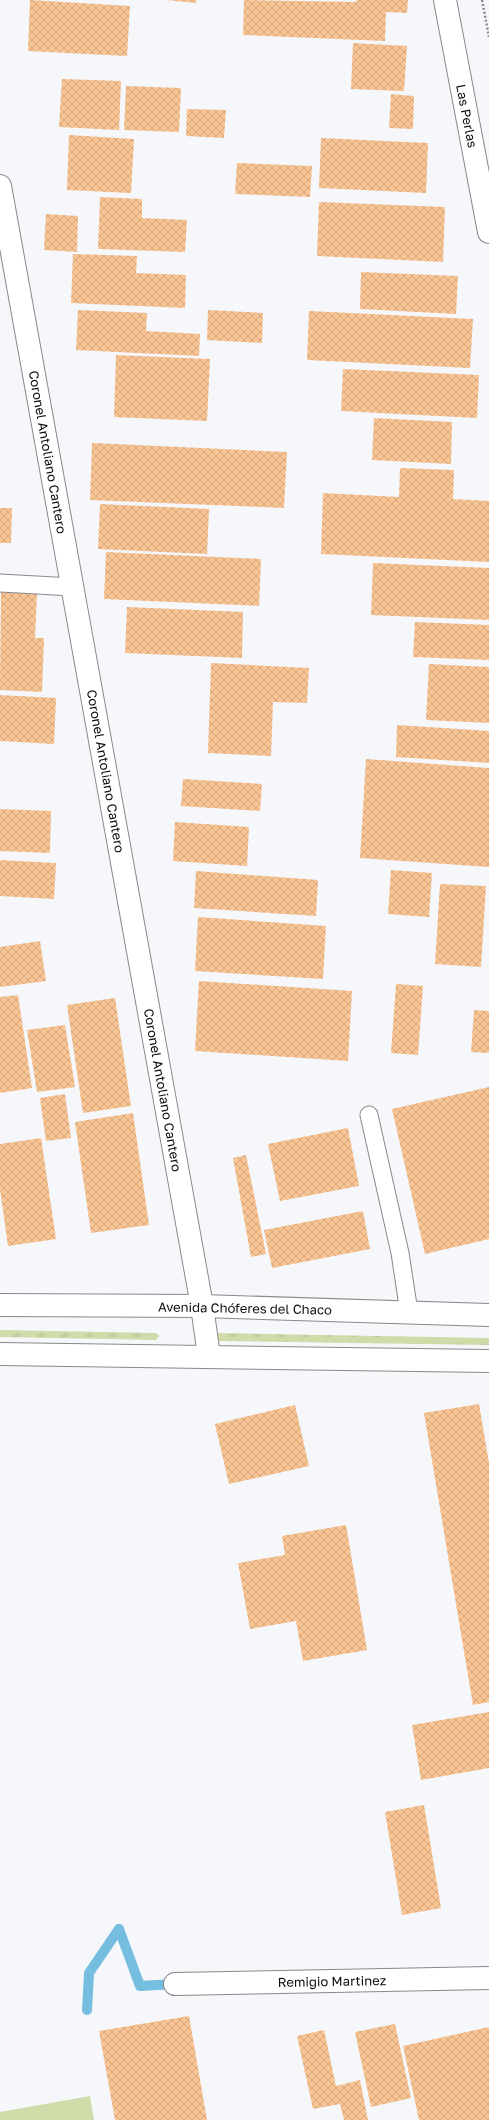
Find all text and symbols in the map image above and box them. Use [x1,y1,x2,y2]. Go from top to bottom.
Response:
street label: Las Perlas [453,83,481,149]
street label: Coronel Antoliano Cantero [26,369,70,535]
street label: Coronel Antoliano Cantero [84,688,128,854]
street label: Coronel Antoliano Cantero [141,1007,185,1173]
street label: Avenida Chóferes del Chaco [158,1298,332,1318]
street label: Remigio Martinez [278,1972,387,1990]

